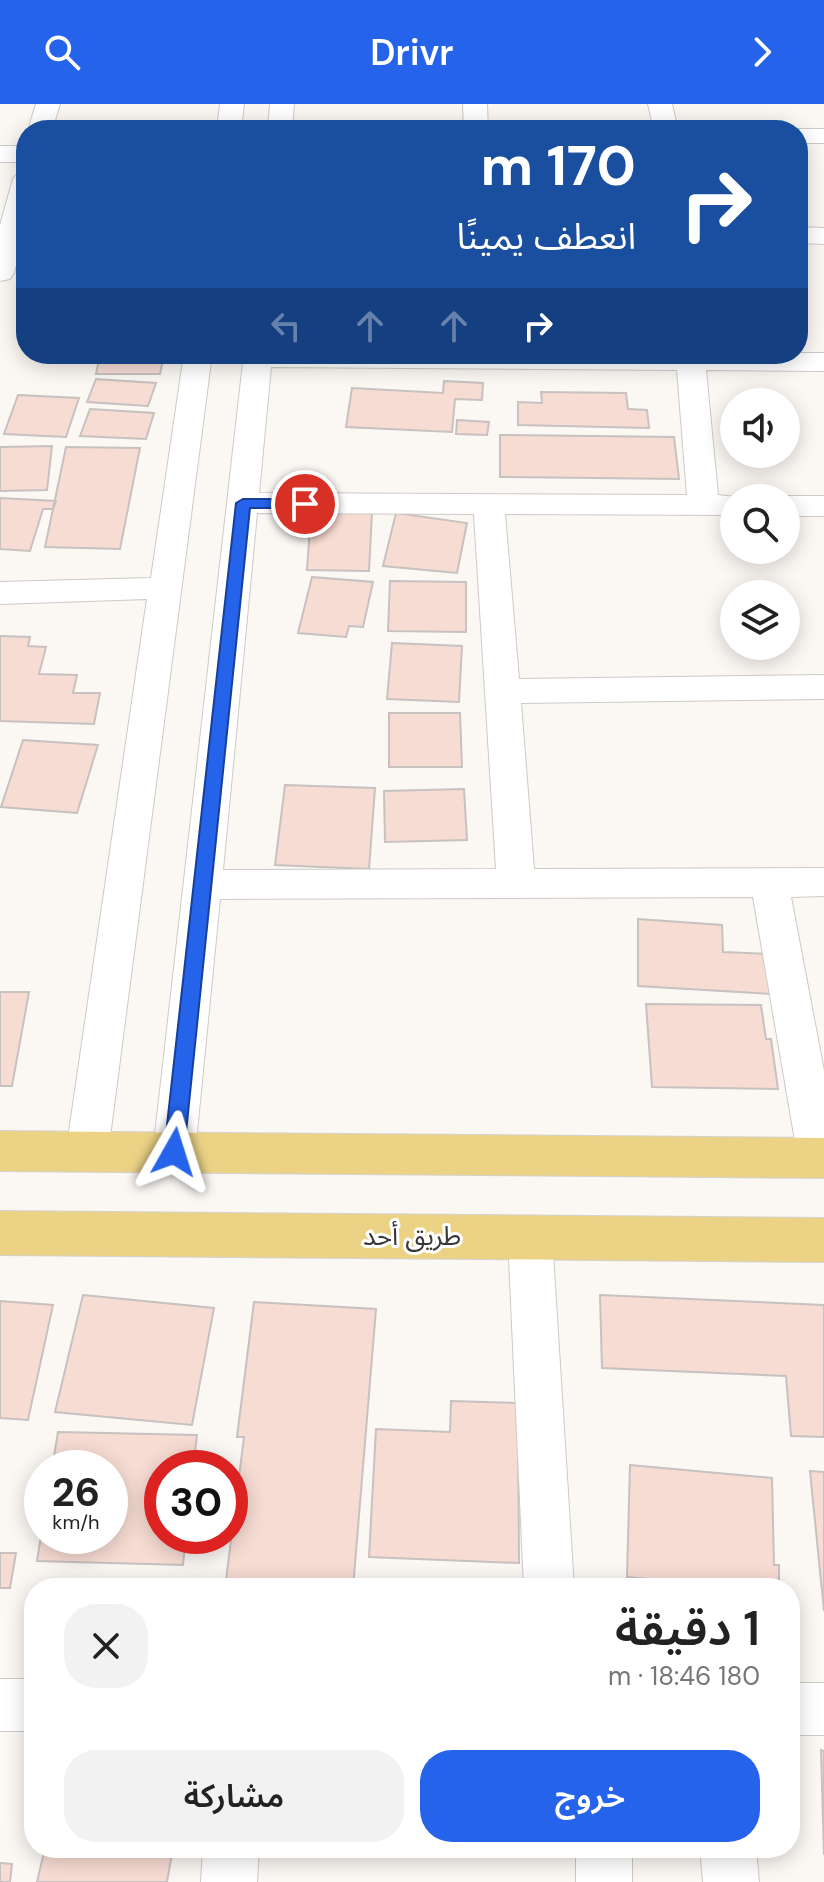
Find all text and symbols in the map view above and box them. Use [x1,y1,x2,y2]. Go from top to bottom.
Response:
text: Drivr [370,29,454,76]
icon: search [40,30,84,74]
icon: forward [740,30,784,74]
text: 170 m [481,129,636,202]
icon: right [664,152,768,256]
text: انعطف يمينًا [457,213,636,260]
icon: left [264,304,308,348]
icon: ahead [348,304,392,348]
icon: ahead [432,304,476,348]
icon: right [516,304,560,348]
map controls [720,388,800,660]
button: sound [720,388,800,468]
pin [271,470,339,538]
icon: arrive [283,482,327,526]
button: search [720,484,800,564]
button: layers [720,580,800,660]
position arrow [132,1110,216,1194]
street label: طريق أحد [363,1219,461,1253]
speed limit sign: 30 [144,1450,248,1554]
text: 26 [52,1466,100,1518]
text: km/h [52,1509,100,1535]
text: 1 دقيقة [615,1597,760,1660]
button: close [64,1604,148,1688]
text: 180 m · 18:46 [608,1659,760,1693]
button: مشاركة [64,1750,404,1842]
button: خروج [420,1750,760,1842]

